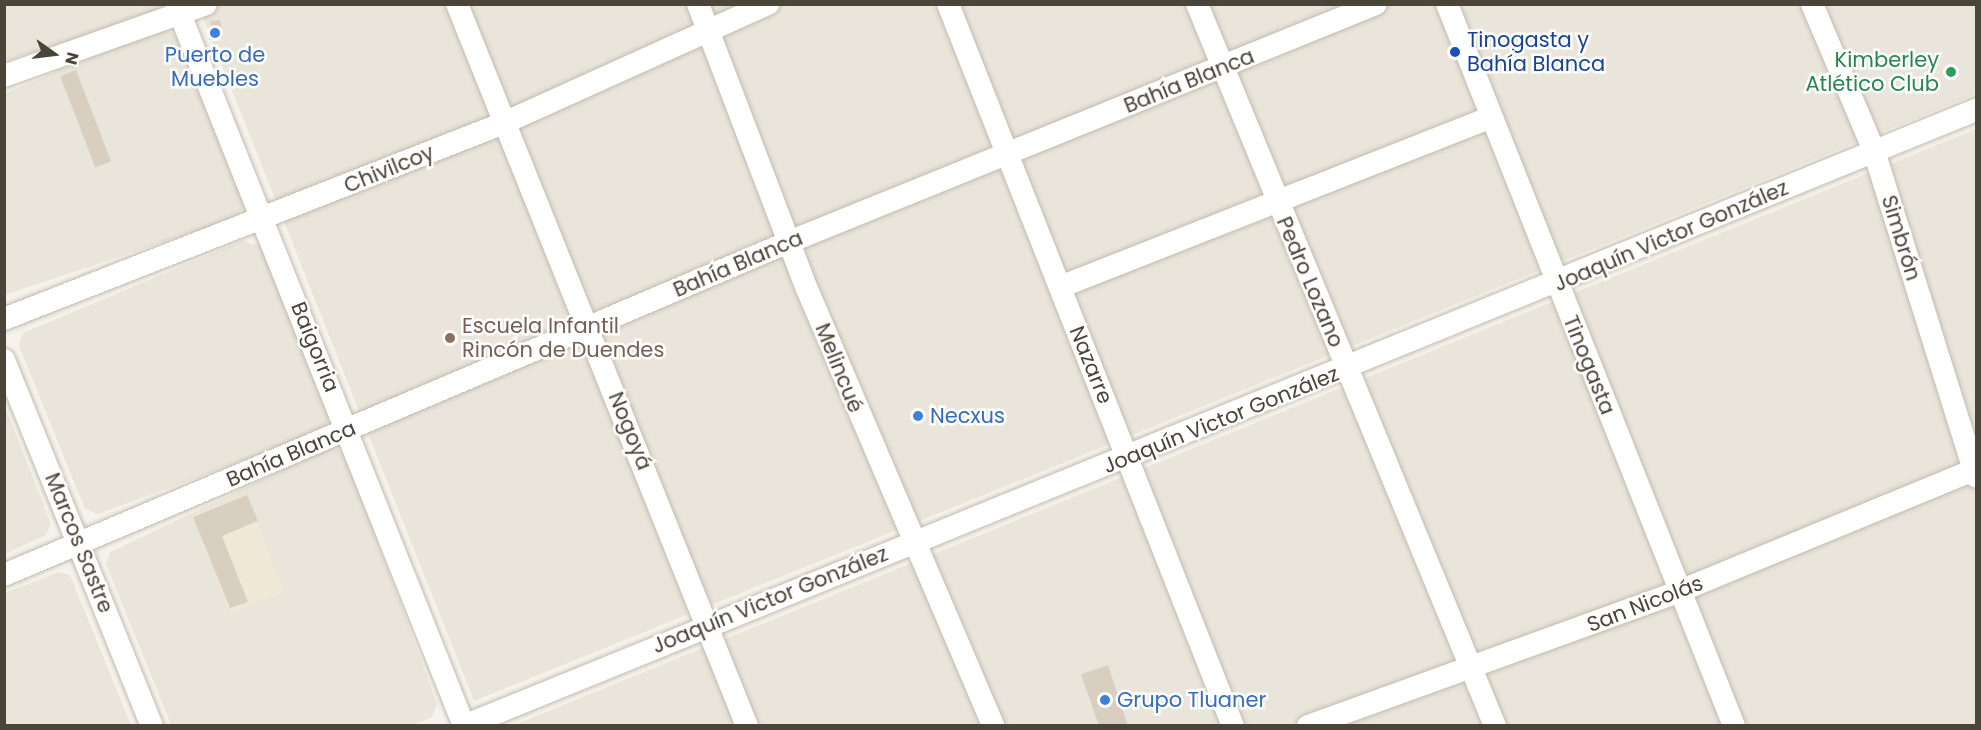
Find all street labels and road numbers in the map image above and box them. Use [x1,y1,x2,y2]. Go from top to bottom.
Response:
street label: Bahía Blanca [1120,43,1258,119]
street label: Chivilcoy [340,140,438,198]
street label: Joaquín Victor González [1550,175,1792,297]
street label: Simbrón [1876,192,1926,284]
street label: Pedro Lozano [1271,213,1349,351]
street label: Bahía Blanca [670,225,806,303]
street label: Baigorria [286,298,344,396]
street label: Tinogasta [1558,312,1620,418]
street label: Melincué [810,320,868,416]
street label: Nazarre [1064,323,1118,407]
street label: Joaquín Victor González [1099,361,1343,479]
street label: Nogoyá [603,388,657,474]
street label: Bahía Blanca [223,415,359,493]
street label: Marcos Sastre [39,469,119,617]
street label: Joaquín Victor González [648,541,892,659]
street label: San Nicolás [1584,570,1706,638]

